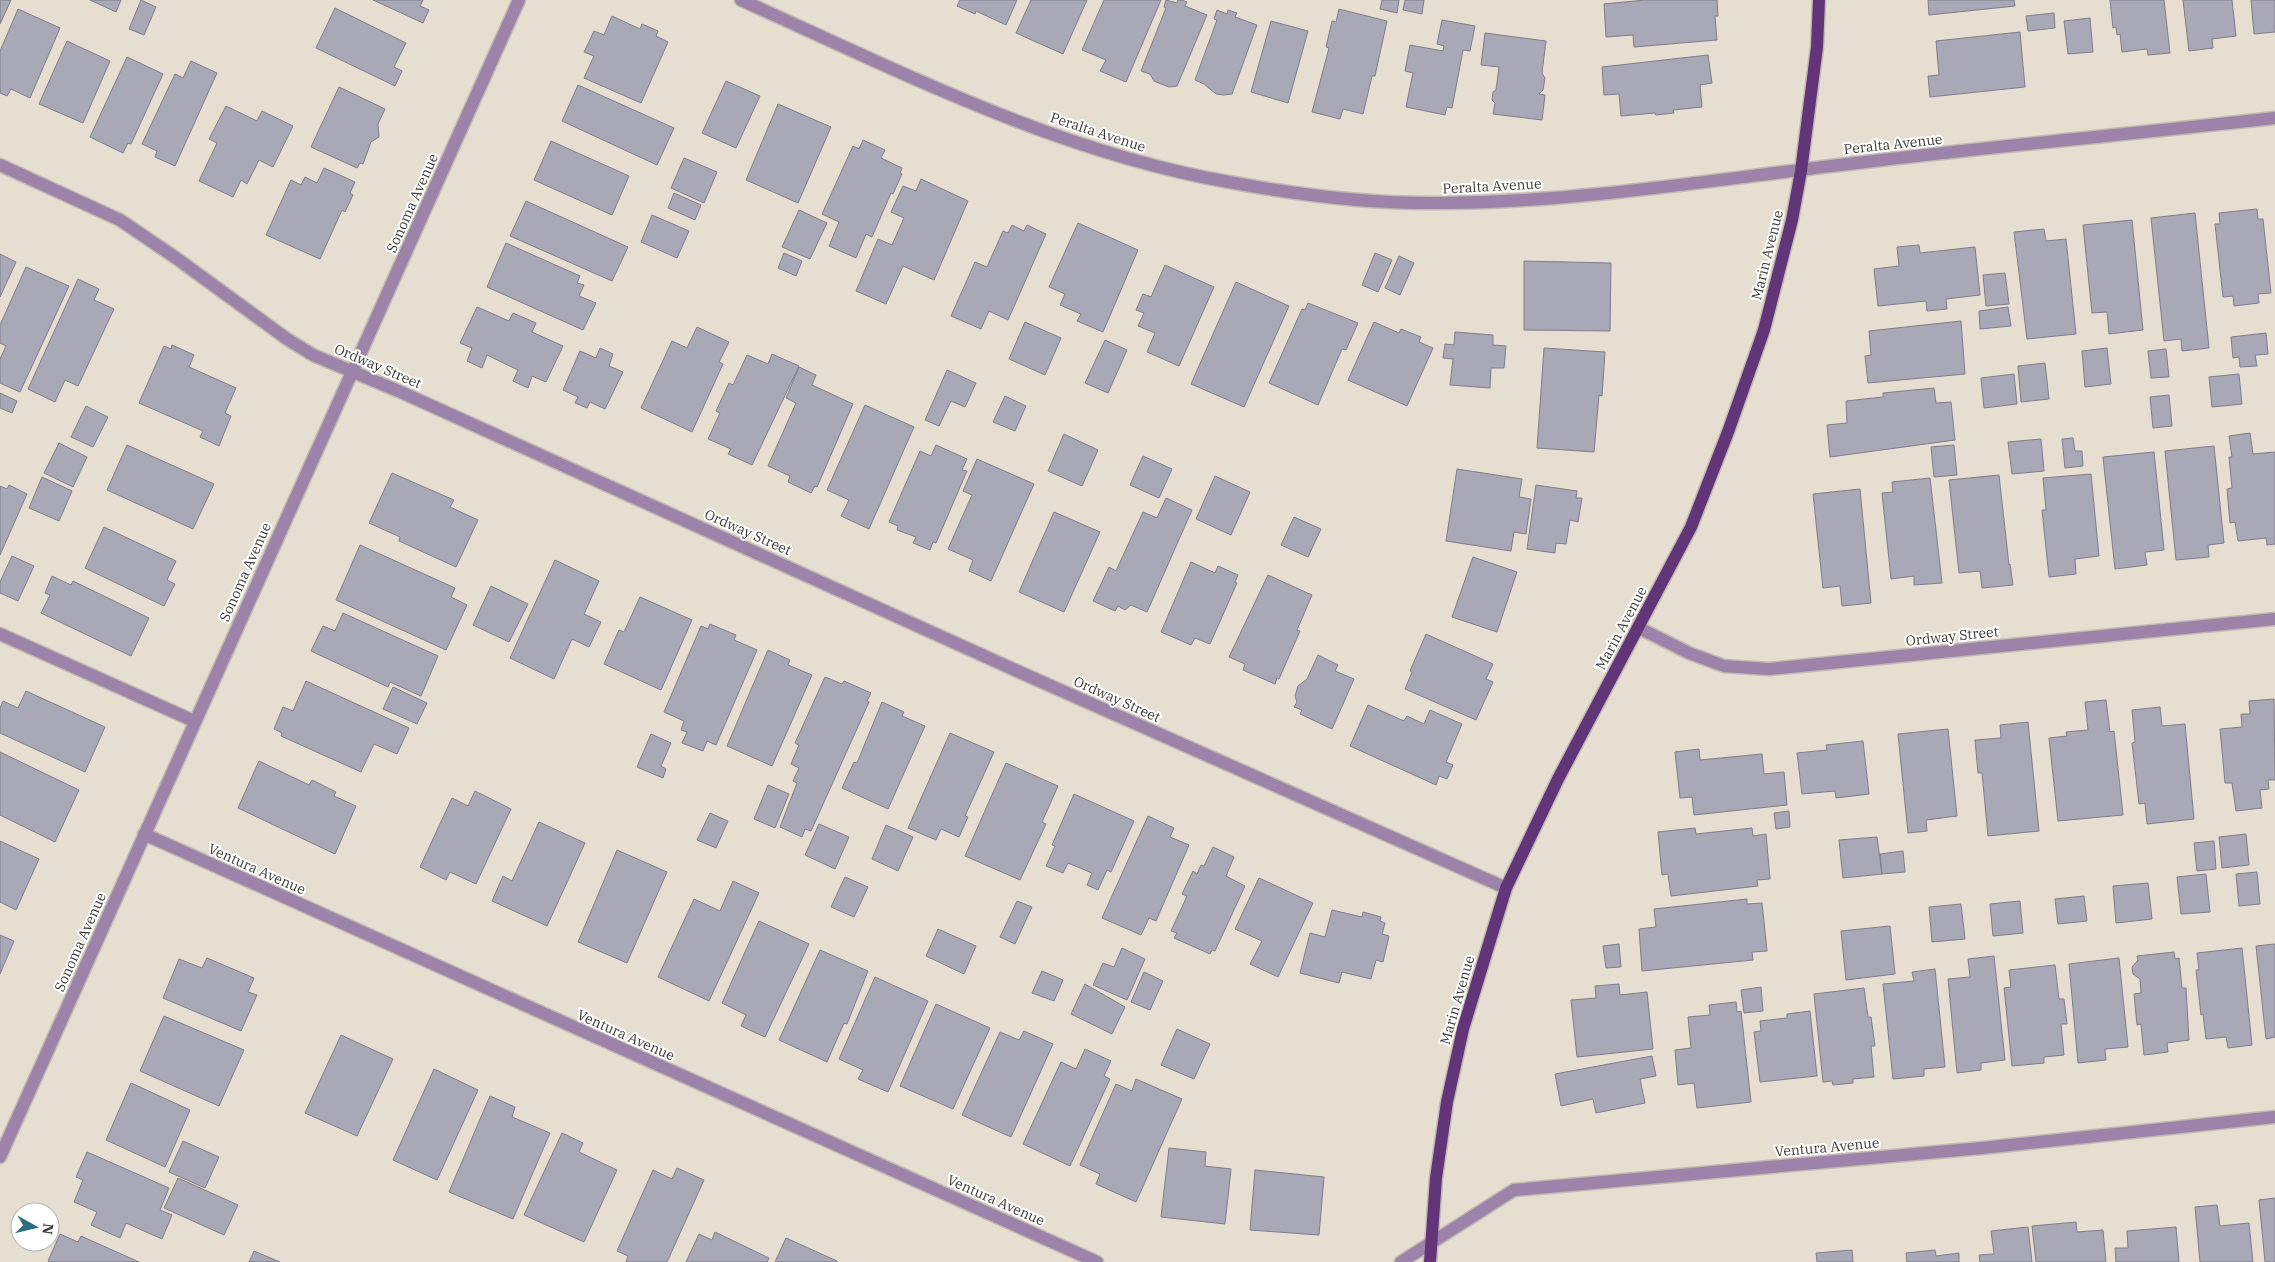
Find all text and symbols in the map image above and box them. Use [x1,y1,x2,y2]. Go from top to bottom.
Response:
street label: Peralta Avenue [1048,108,1148,156]
street label: Peralta Avenue [1843,130,1943,158]
street label: Sonoma Avenue [382,151,442,255]
street label: Peralta Avenue [1442,174,1542,198]
street label: Marin Avenue [1747,208,1787,302]
street label: Ordway Street [332,340,424,392]
street label: Ordway Street [702,505,794,559]
street label: Sonoma Avenue [215,520,275,624]
street label: Marin Avenue [1591,583,1651,673]
street label: Ordway Street [1905,622,1999,650]
street label: Ordway Street [1071,672,1163,726]
street label: Ventura Avenue [205,839,309,899]
street label: Sonoma Avenue [50,890,110,994]
street label: Marin Avenue [1436,953,1478,1047]
street label: Ventura Avenue [574,1005,678,1065]
street label: Ventura Avenue [1774,1133,1880,1161]
street label: Ventura Avenue [944,1170,1048,1230]
north arrow [10,1202,60,1252]
text: N [38,1222,58,1236]

